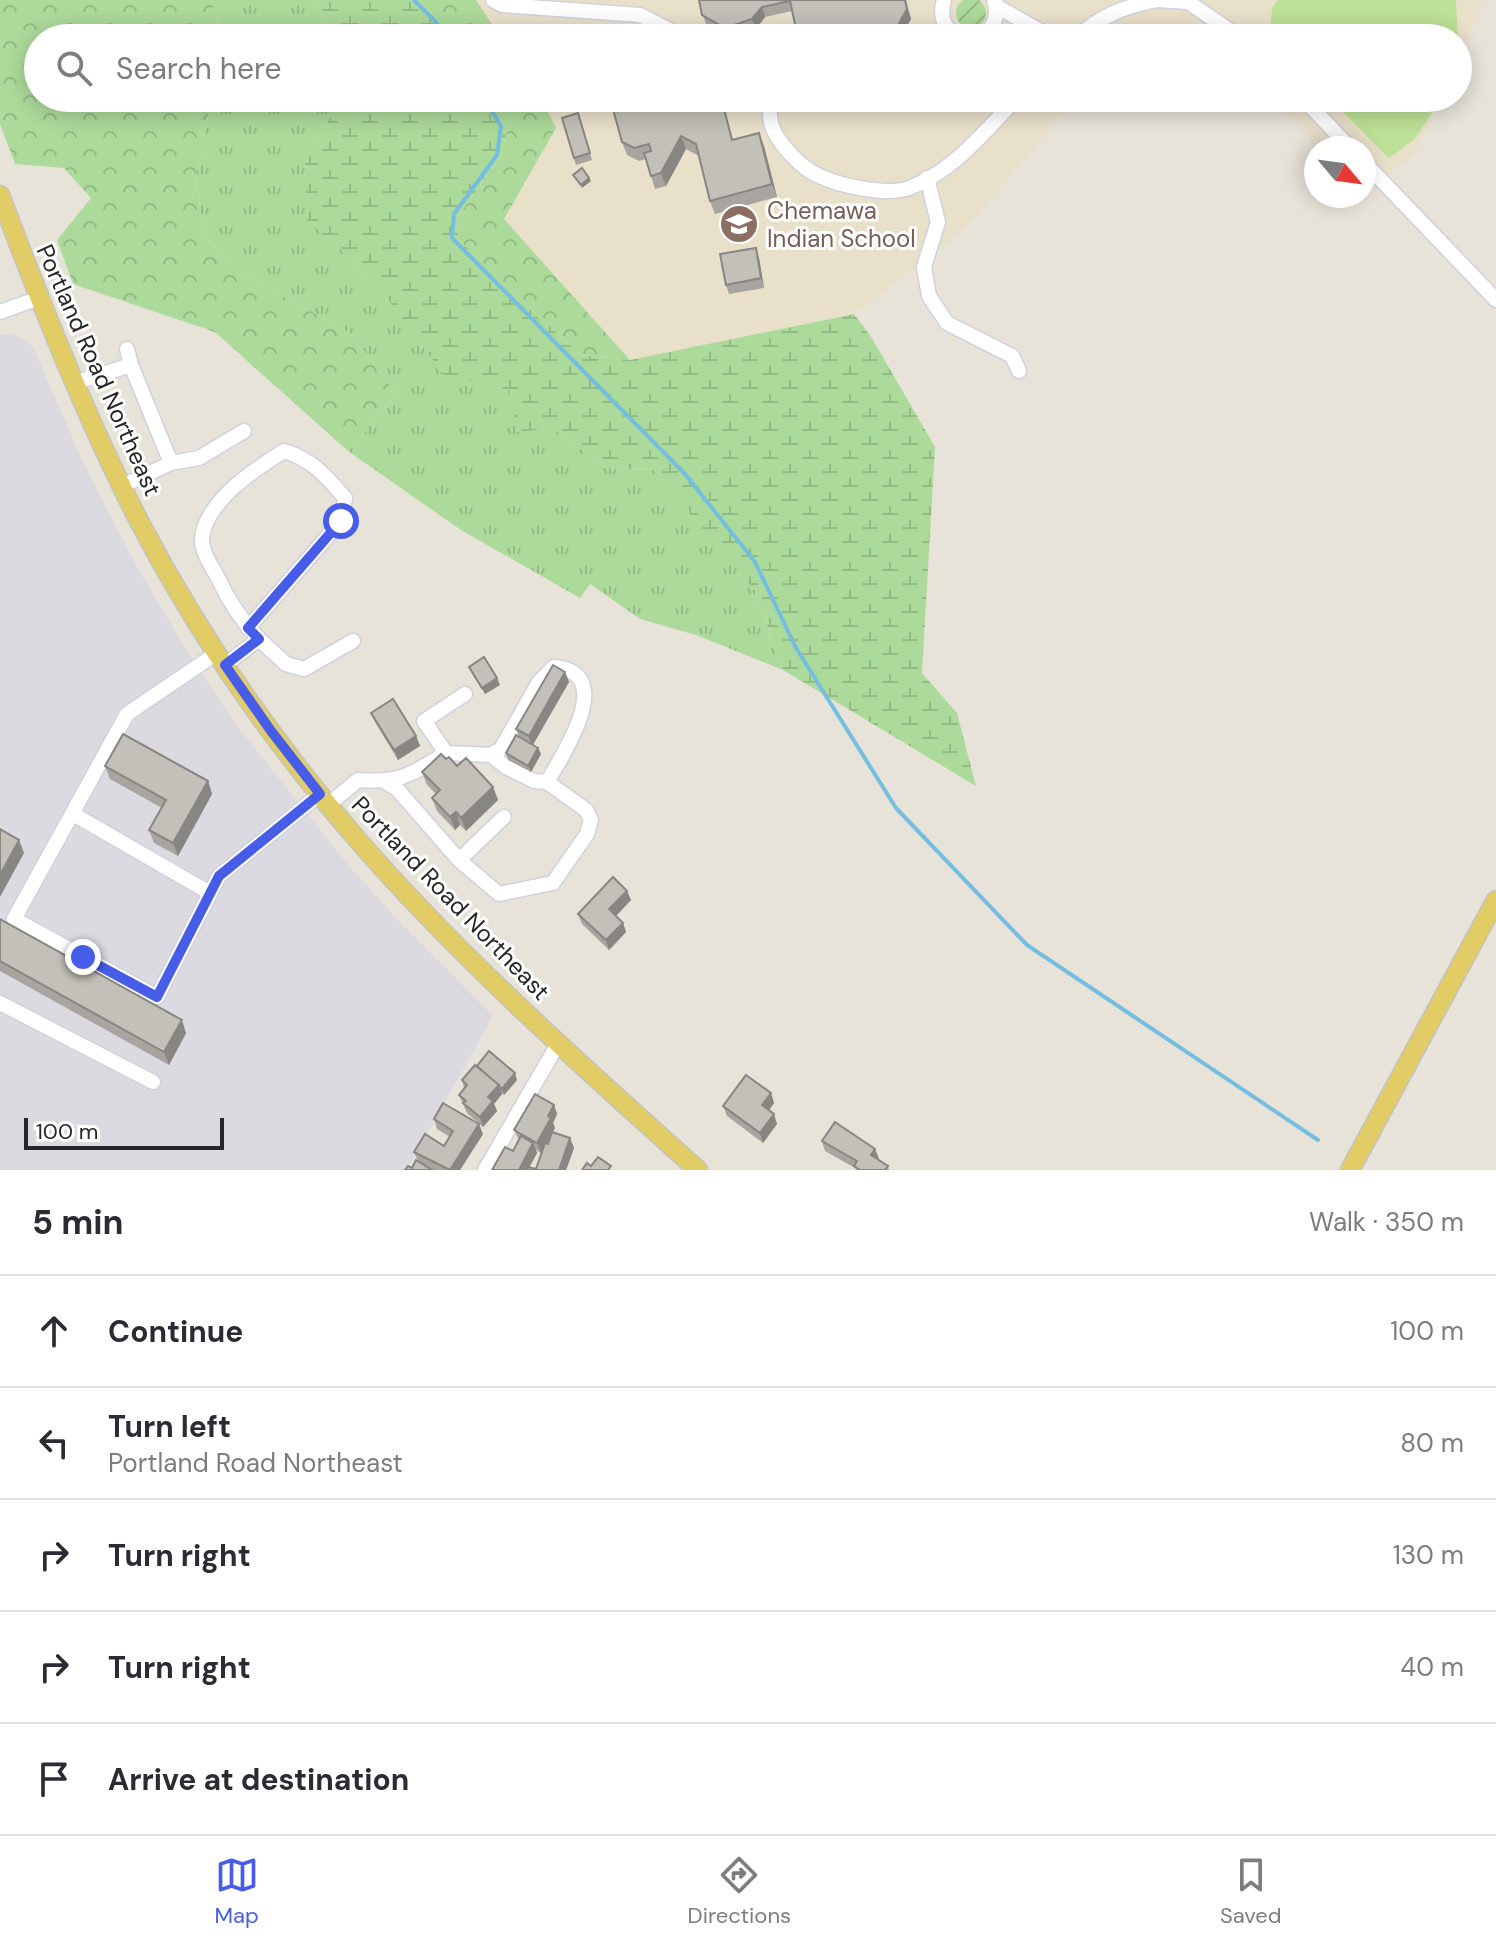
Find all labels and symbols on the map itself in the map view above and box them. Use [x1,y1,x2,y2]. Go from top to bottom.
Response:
north arrow [1304,136,1376,208]
place label: Chemawa Indian School [767,195,916,254]
school or university icon: Chemawa Indian School [718,203,760,245]
street label: Portland Road Northeast [29,239,169,501]
route start [323,503,359,539]
street label: Portland Road Northeast [345,789,557,1007]
route end [65,939,101,975]
scale bar [24,1114,224,1150]

